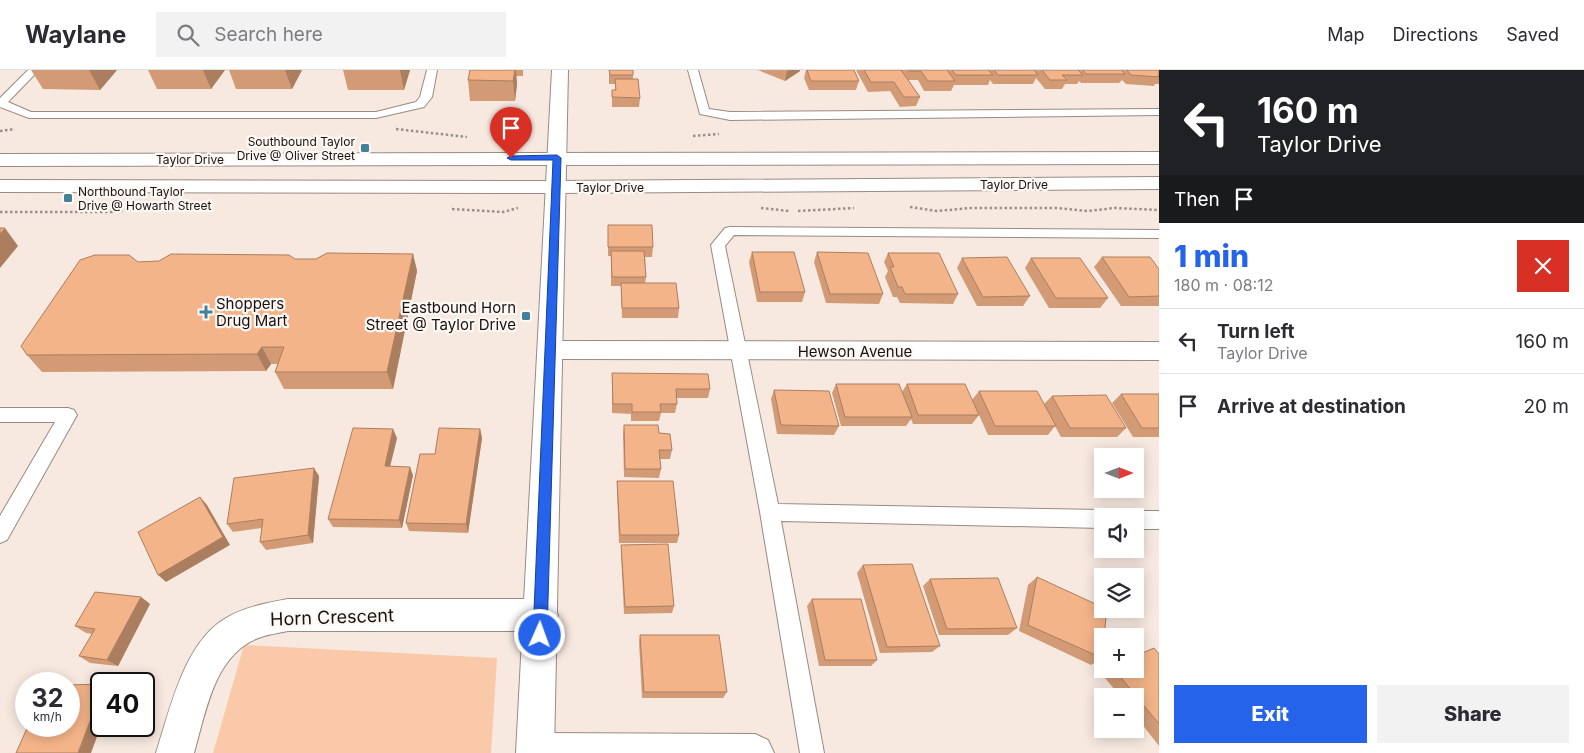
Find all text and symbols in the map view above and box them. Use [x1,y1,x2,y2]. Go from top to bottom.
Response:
search box [156,12,506,57]
text: Waylane [25,20,126,49]
icon: search [174,21,202,49]
text: Search here [214,23,323,46]
text: Map [1327,24,1365,45]
text: Directions [1393,24,1478,45]
text: Saved [1506,24,1559,45]
text: 160 m [1257,89,1359,131]
icon: left [1174,90,1239,155]
pin [490,107,532,158]
icon: arrive [497,114,525,142]
text: Taylor Drive [1257,131,1382,157]
place label: Southbound Taylor Drive @ Oliver Street [237,134,355,163]
marker: Southbound Taylor Drive @ Oliver Street [359,142,371,154]
street label: Taylor Drive [156,152,224,167]
street label: Taylor Drive [980,177,1048,192]
street label: Taylor Drive [576,180,644,195]
place label: Northbound Taylor Drive @ Howarth Street [78,184,212,213]
icon: arrive [1230,185,1258,213]
text: Then [1174,188,1220,211]
marker: Northbound Taylor Drive @ Howarth Street [62,192,74,204]
text: 1 min [1174,238,1249,274]
button: close [1517,240,1569,292]
text: 180 m · 08:12 [1174,275,1274,295]
place label: Shoppers Drug Mart [216,294,288,330]
place label: Eastbound Horn Street @ Taylor Drive [366,298,516,334]
marker: Shoppers Drug Mart [200,306,212,318]
marker: Eastbound Horn Street @ Taylor Drive [520,310,532,322]
text: Turn left [1217,320,1295,343]
icon: left [1174,327,1202,355]
text: 160 m [1516,330,1569,353]
street label: Hewson Avenue [798,342,912,361]
text: Taylor Drive [1217,343,1308,363]
icon: arrive [1174,392,1202,420]
text: Arrive at destination [1217,395,1406,418]
text: 20 m [1523,395,1569,418]
north arrow [1094,448,1144,498]
map controls [1094,448,1144,738]
button: sound [1094,508,1144,558]
button: layers [1094,568,1144,618]
street label: Horn Crescent [270,604,394,630]
position arrow [513,608,565,660]
button: + [1094,628,1144,678]
speed limit sign: 40 [90,672,155,737]
text: 32 [32,683,63,713]
button: Exit [1174,685,1367,743]
button: Share [1377,685,1569,743]
button: − [1094,688,1144,738]
text: km/h [33,709,62,724]

